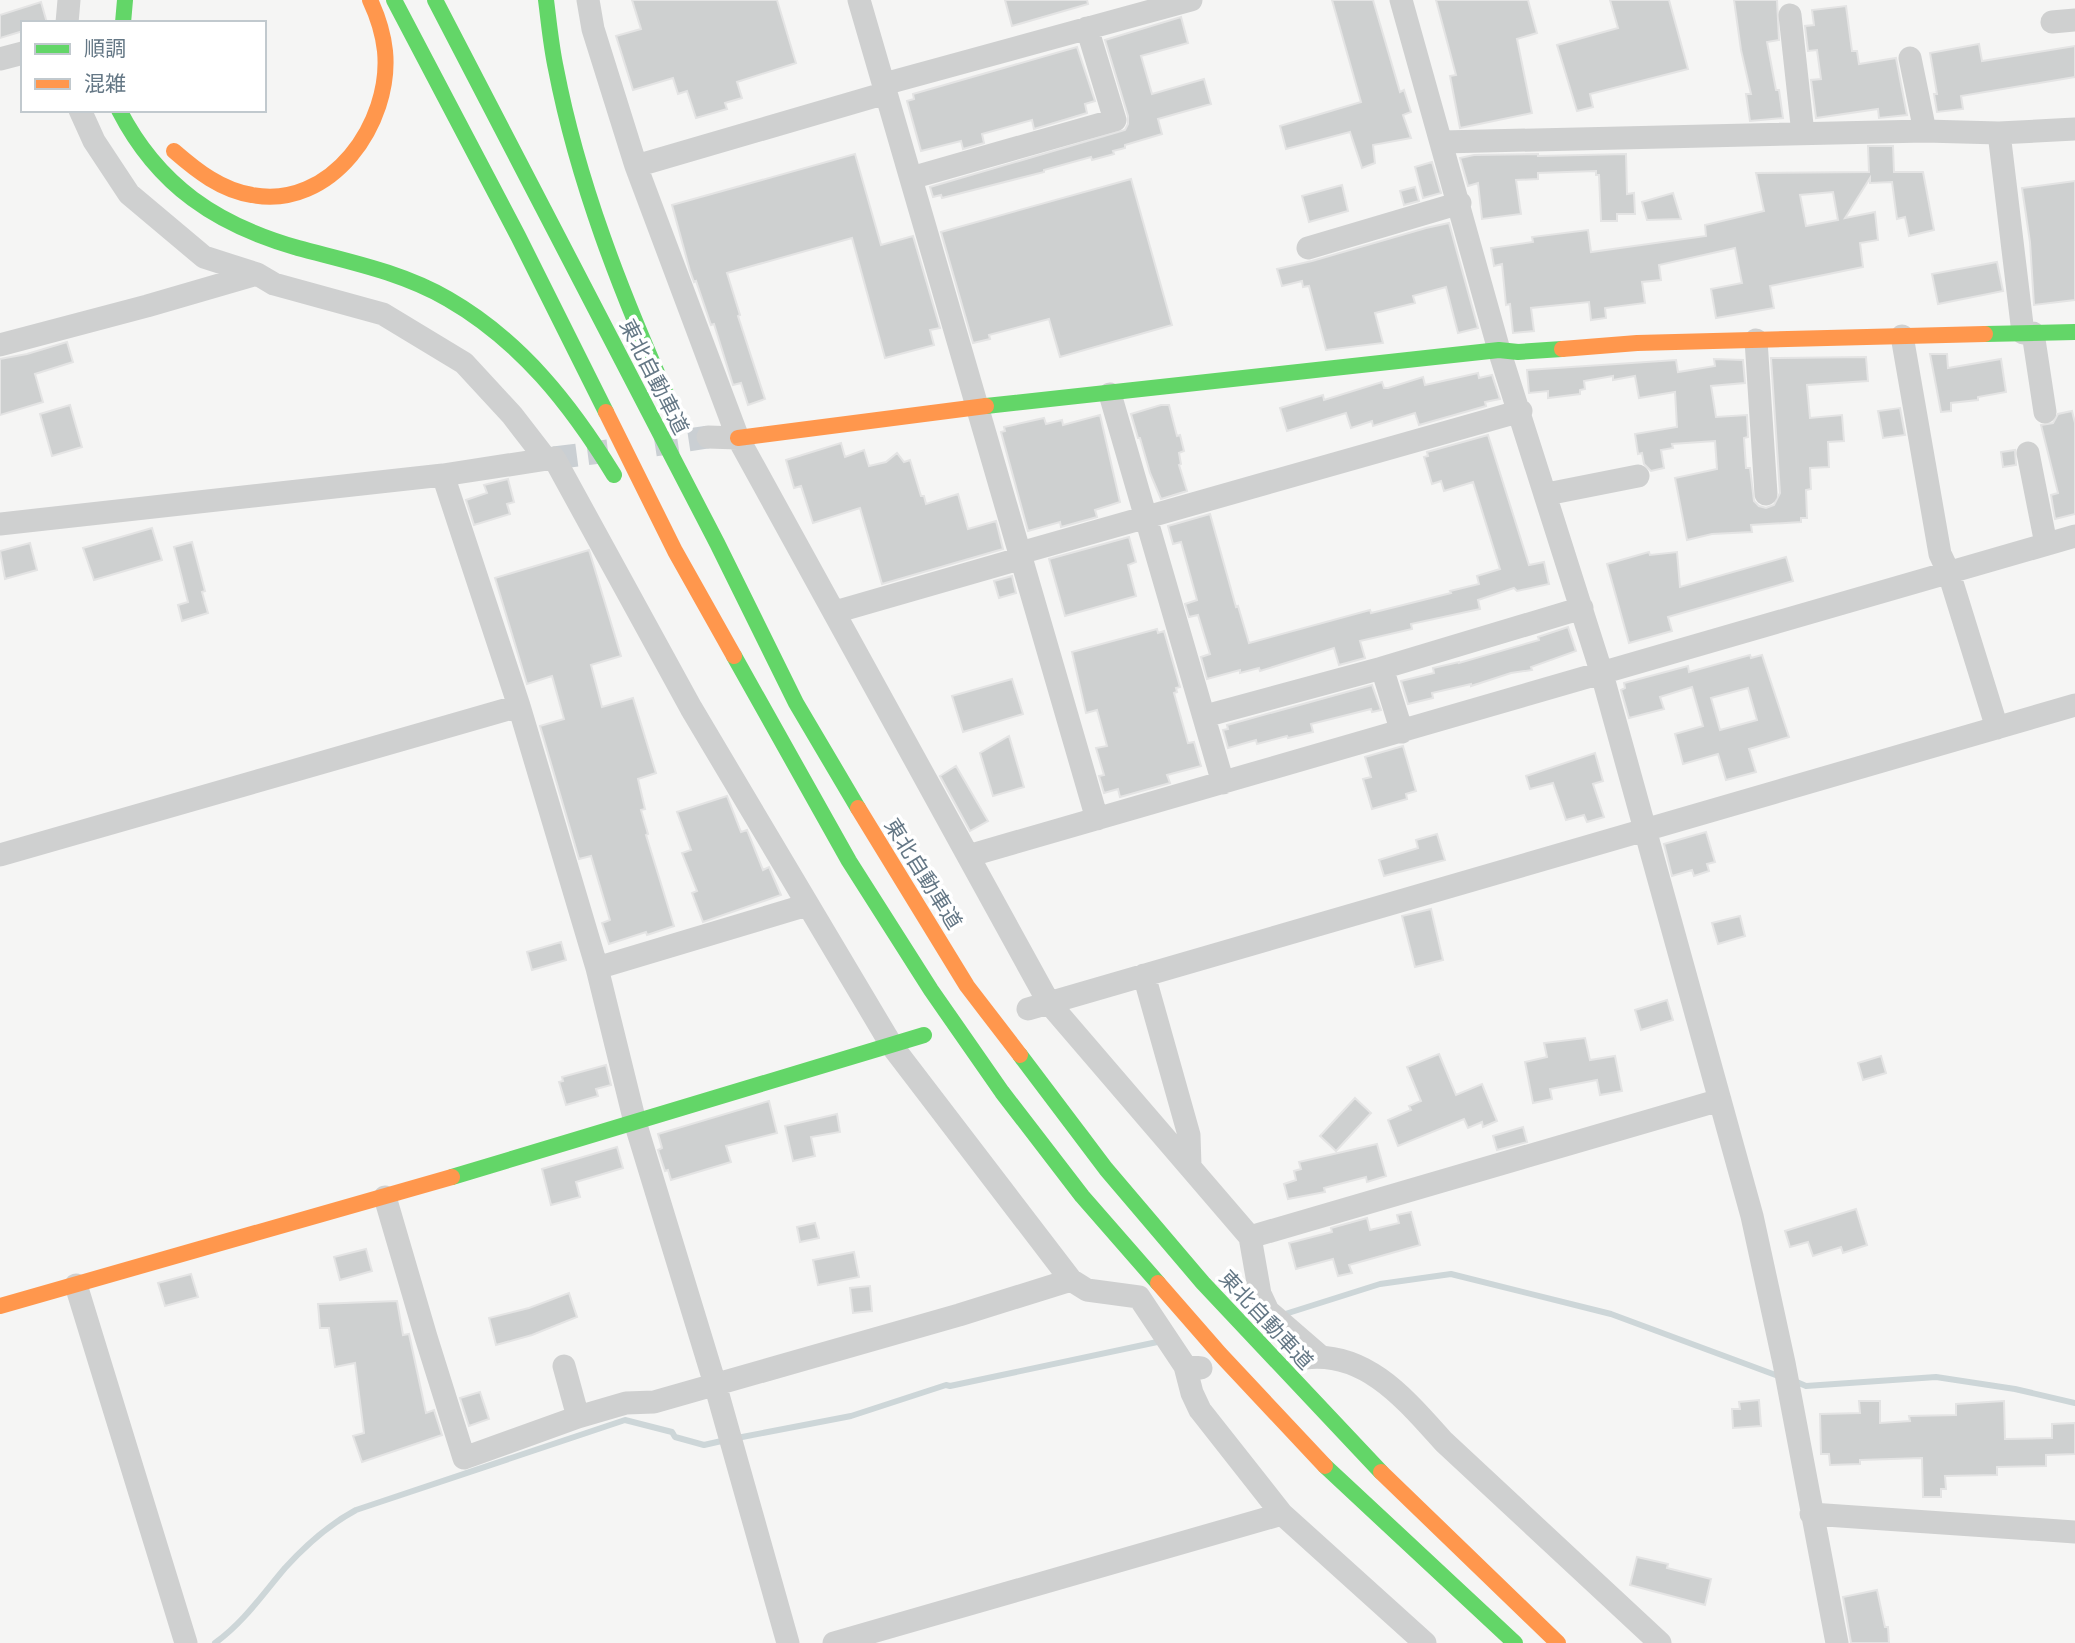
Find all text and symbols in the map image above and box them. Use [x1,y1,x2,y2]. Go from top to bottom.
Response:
legend [21,21,266,112]
text: 順調 [84,35,126,63]
text: 混雑 [84,70,126,98]
street label: 東北自動車道 [613,315,695,439]
street label: 東北自動車道 [878,813,968,935]
street label: 東北自動車道 [1213,1264,1319,1376]

